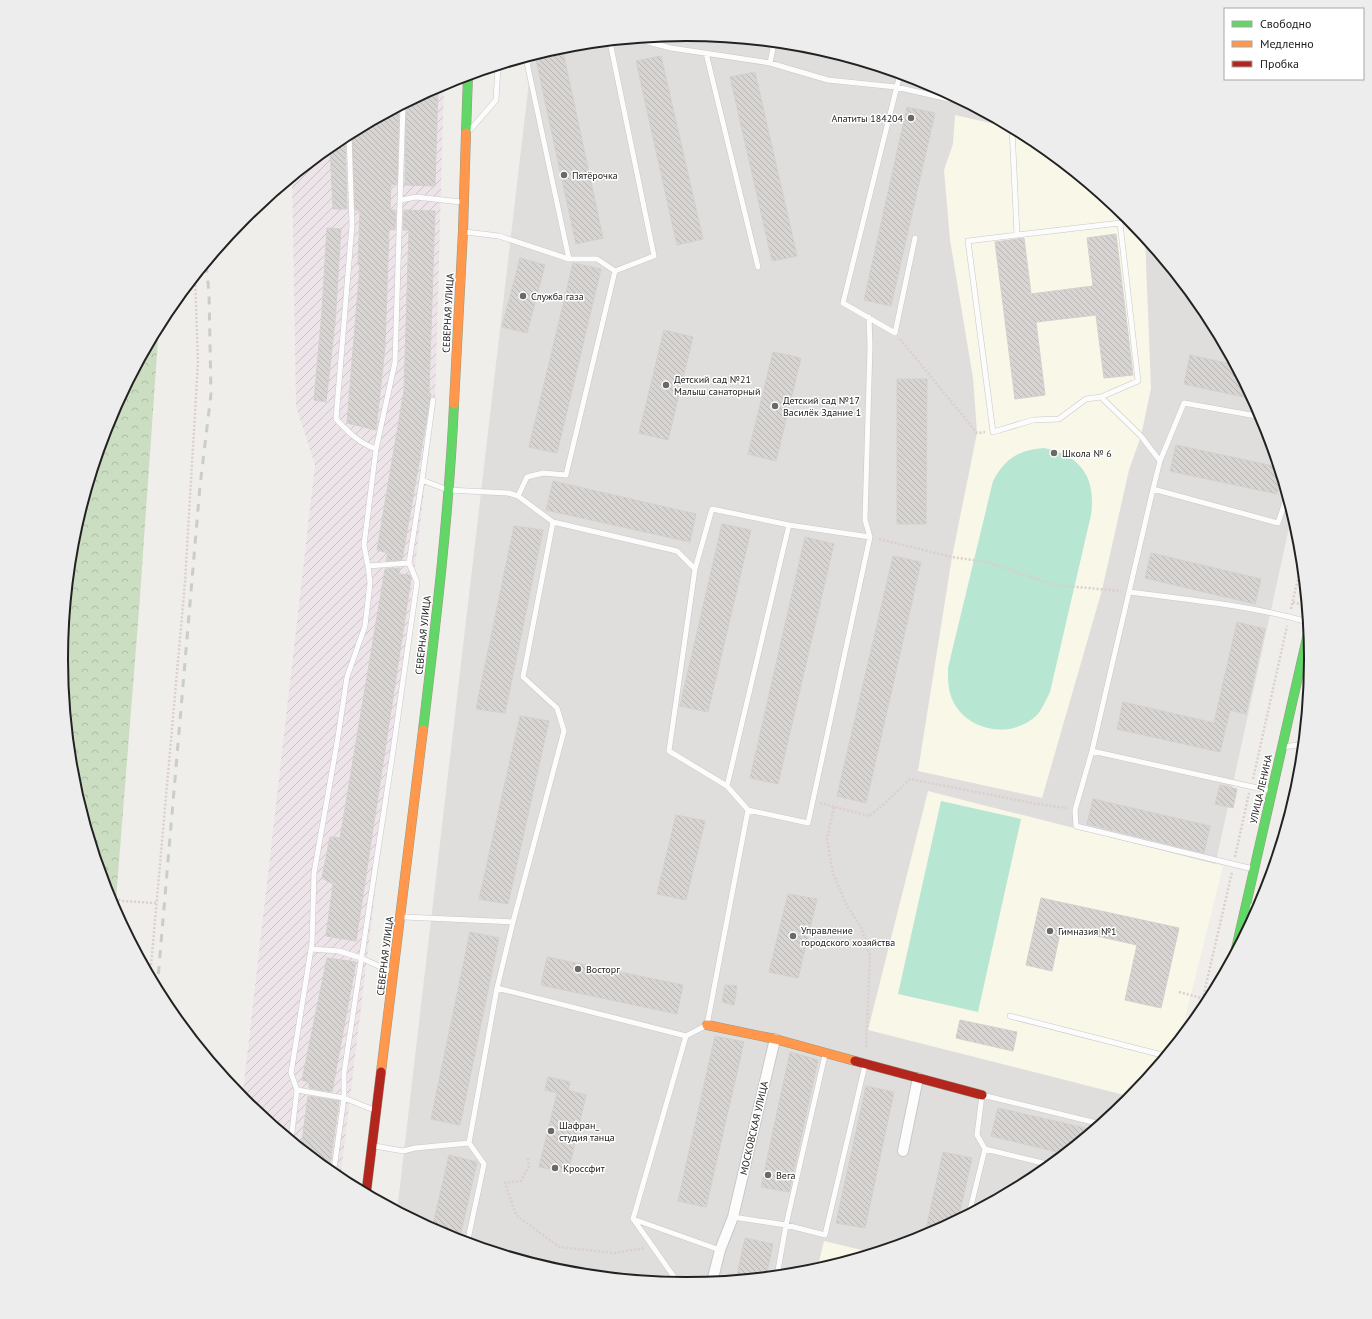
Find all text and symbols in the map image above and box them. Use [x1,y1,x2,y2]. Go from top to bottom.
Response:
legend [1224,8,1364,80]
text: Свободно [1260,16,1311,31]
text: Медленно [1260,36,1314,51]
text: Пробка [1260,56,1299,71]
place label: Апатиты 184204 [831,112,904,125]
marker: Апатиты 184204 [906,113,916,123]
place label: Пятёрочка [572,169,618,182]
marker: Пятёрочка [559,170,569,180]
street label: СЕВЕРНАЯ УЛИЦА [439,273,457,353]
place label: Служба газа [531,290,584,303]
marker: Служба газа [518,291,528,301]
place label: Детский сад №21 Малыш санаторный [674,373,760,398]
marker: Детский сад №21 Малыш санаторный [661,380,671,390]
place label: Детский сад №17 Василёк Здание 1 [783,394,861,419]
marker: Детский сад №17 Василёк Здание 1 [770,401,780,411]
place label: Школа № 6 [1062,447,1112,460]
marker: Школа № 6 [1049,448,1059,458]
street label: СЕВЕРНАЯ УЛИЦА [412,595,434,675]
street label: УЛИЦА ЛЕНИНА [1247,753,1275,825]
street label: СЕВЕРНАЯ УЛИЦА [374,916,396,996]
place label: Управление городского хозяйства [801,924,895,949]
place label: Гимназия №1 [1058,925,1117,938]
marker: Гимназия №1 [1045,926,1055,936]
marker: Управление городского хозяйства [788,931,798,941]
place label: Восторг [586,963,620,976]
marker: Восторг [573,964,583,974]
street label: МОСКОВСКАЯ УЛИЦА [737,1080,771,1176]
place label: Шафран_ студия танца [559,1119,615,1144]
marker: Шафран_ студия танца [546,1126,556,1136]
place label: Кроссфит [563,1162,605,1175]
marker: Кроссфит [550,1163,560,1173]
place label: Вега [776,1169,796,1182]
marker: Вега [763,1170,773,1180]

